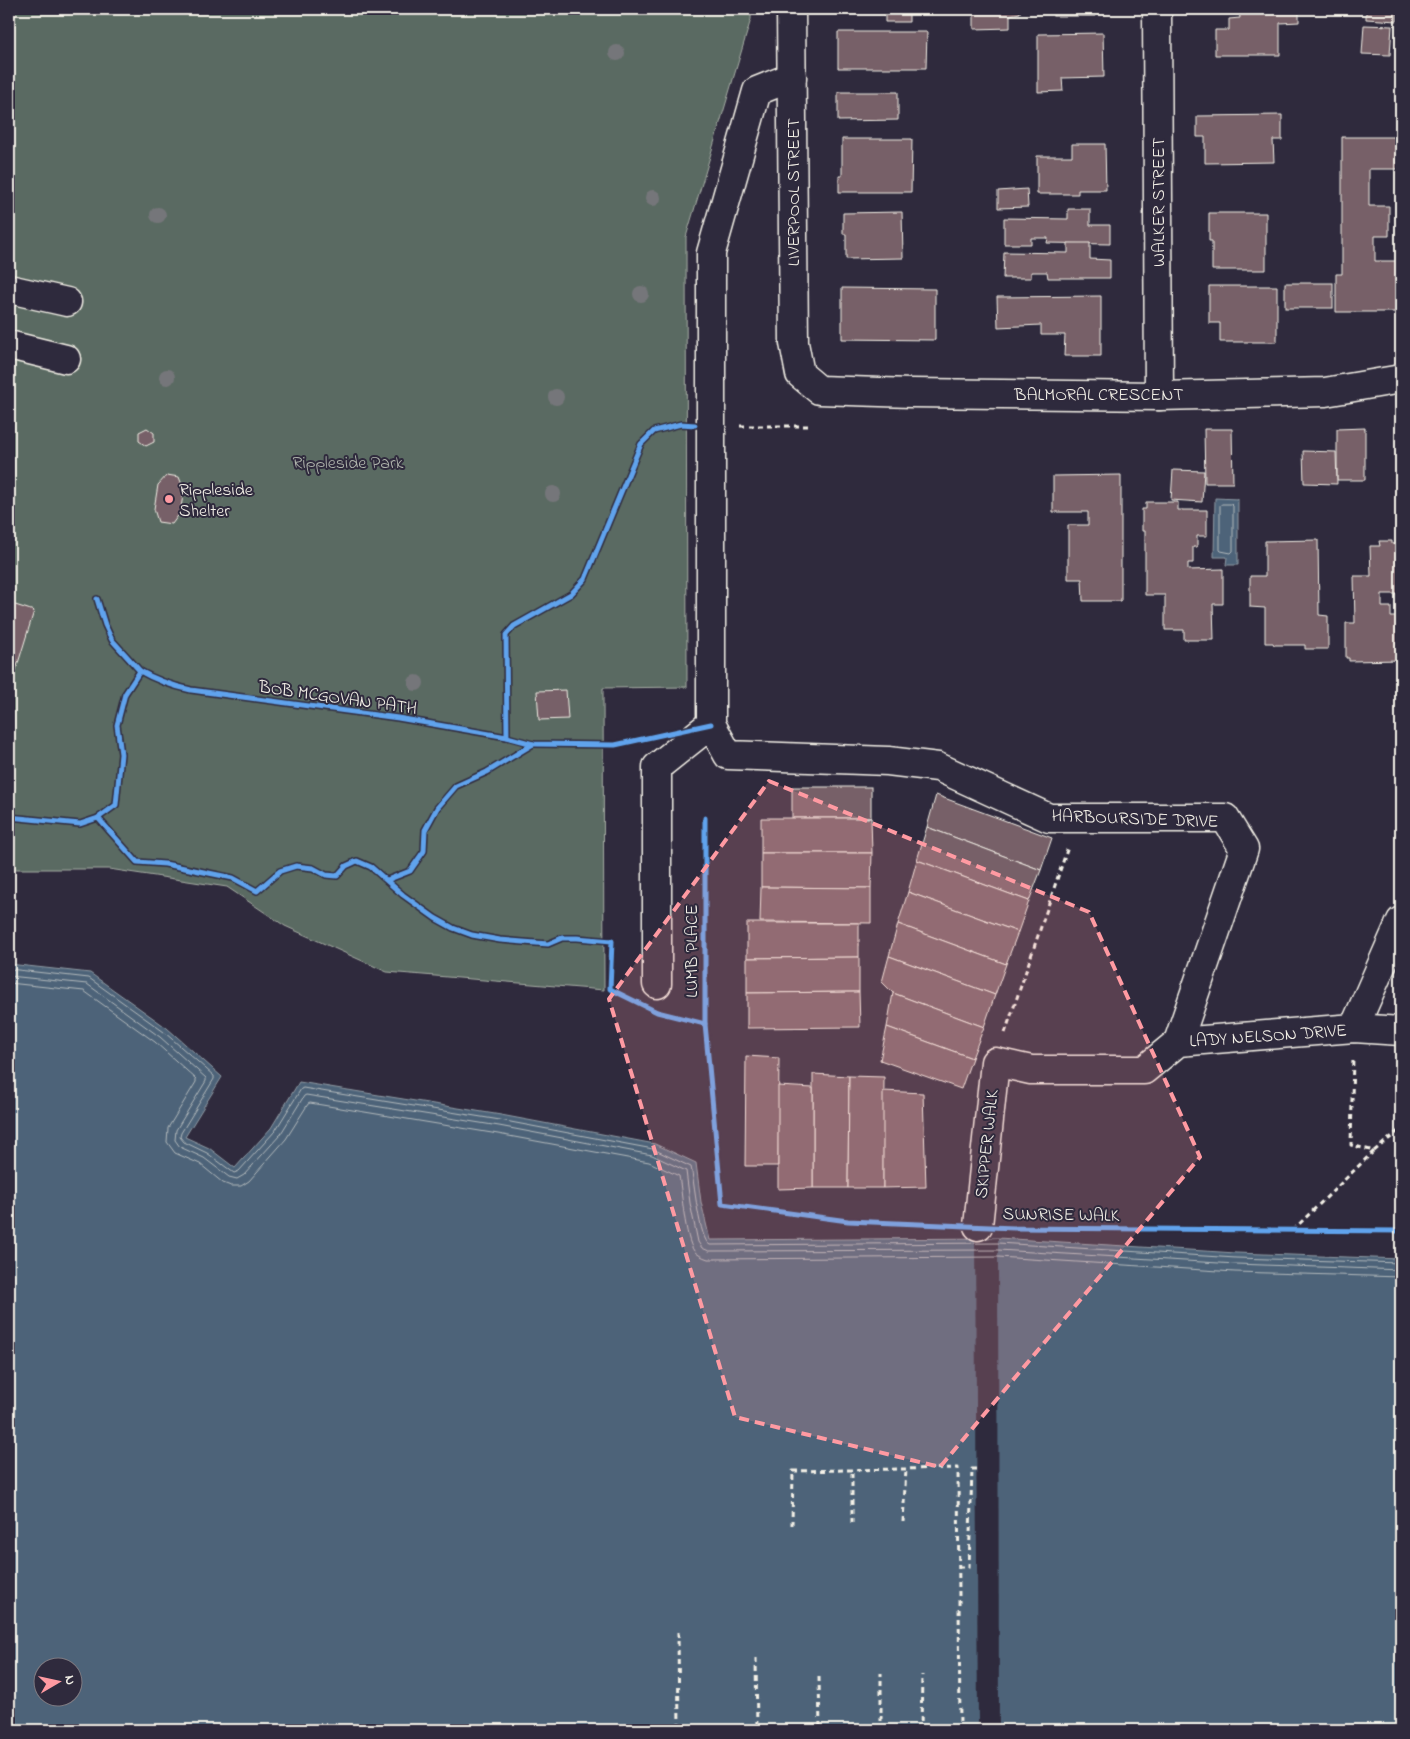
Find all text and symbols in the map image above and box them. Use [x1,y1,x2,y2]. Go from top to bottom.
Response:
street label: LIVERPOOL STREET [782,118,808,266]
street label: WALKER STREET [1147,137,1173,267]
street label: BALMORAL CRESCENT [1013,383,1184,409]
park label: Rippleside Park [293,451,404,477]
place label: Rippleside Shelter [179,478,254,525]
marker: Rippleside Shelter [163,493,175,505]
street label: BOB MCGOVAN PATH [256,675,419,723]
street label: HARBOURSIDE DRIVE [1051,804,1219,836]
street label: LUMB PLACE [680,904,706,998]
street label: LADY NELSON DRIVE [1188,1019,1348,1055]
street label: SKIPPER WALK [969,1088,1007,1200]
street label: SUNRISE WALK [1002,1202,1120,1230]
north arrow [32,1656,82,1706]
text: N [58,1674,80,1687]

